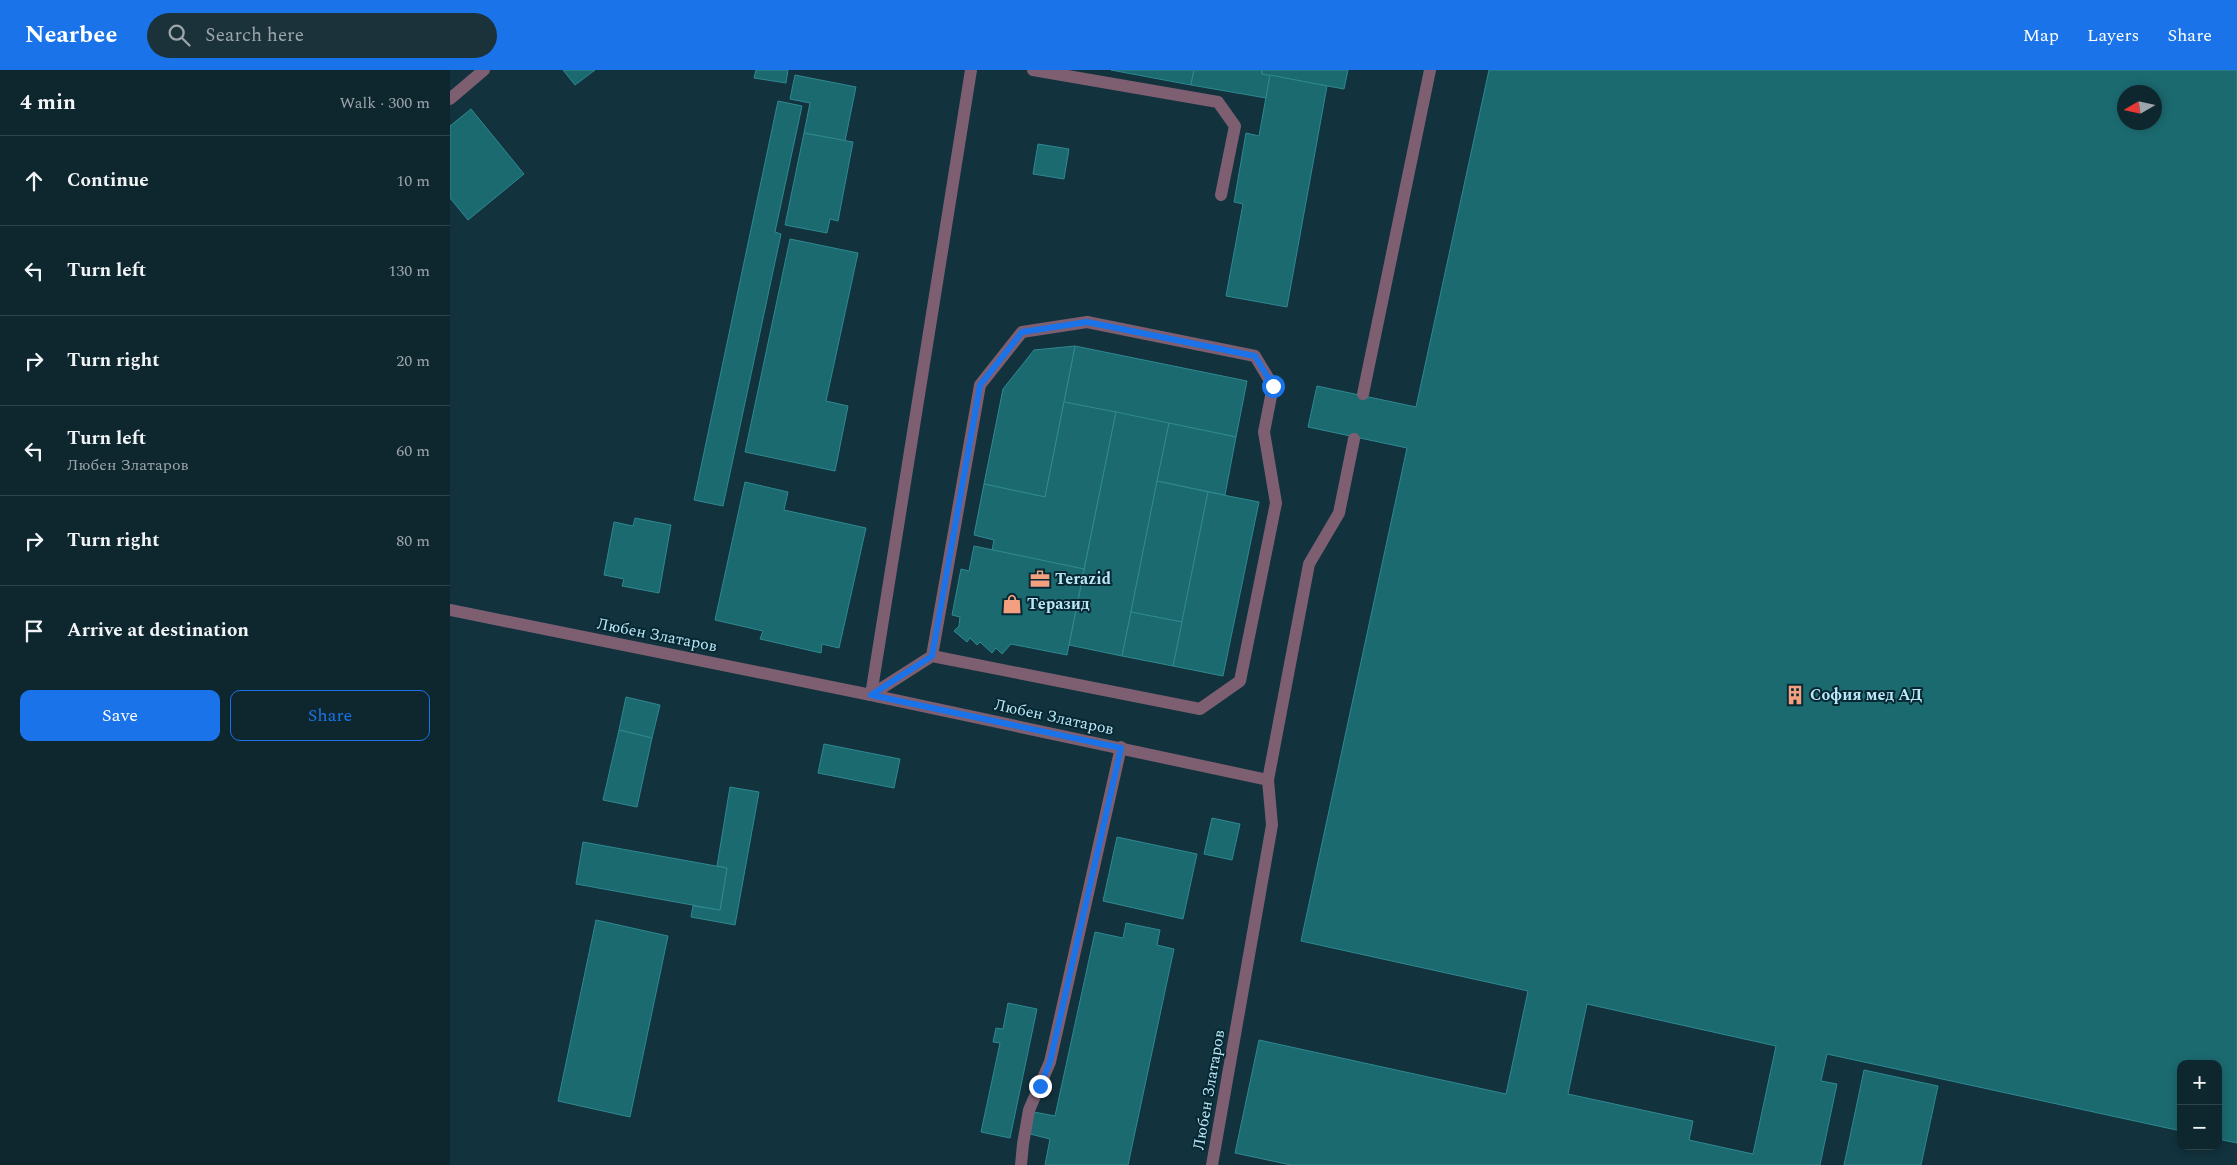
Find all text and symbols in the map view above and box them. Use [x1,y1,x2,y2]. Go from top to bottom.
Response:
search box [147,13,497,58]
text: Nearbee [25,17,117,53]
icon: search [165,21,193,49]
text: Search here [205,21,304,50]
text: Map [2023,22,2059,49]
text: Layers [2087,22,2139,49]
text: Share [2167,22,2212,49]
north arrow [2117,85,2162,130]
text: 4 min [20,87,76,119]
text: Walk · 300 m [339,91,430,115]
text: Continue [67,166,149,195]
icon: ahead [20,167,48,195]
text: 10 m [396,169,430,193]
text: Turn left [67,256,146,285]
icon: left [20,257,48,285]
text: 130 m [388,259,430,283]
text: Turn right [67,346,160,375]
icon: right [20,347,48,375]
text: 20 m [396,349,430,373]
route start [1262,375,1285,398]
text: Turn left [67,424,146,453]
icon: left [20,437,48,465]
text: 60 m [396,439,430,463]
text: Любен Златаров [67,453,189,477]
text: Turn right [67,526,160,555]
icon: right [20,527,48,555]
text: 80 m [396,529,430,553]
place label: Terazid [1055,567,1111,591]
office icon: Terazid [1029,568,1051,590]
place label: Теразид [1027,592,1090,616]
shop icon: Теразид [1001,593,1023,615]
street label: Любен Златаров [595,612,719,658]
text: Arrive at destination [67,616,249,645]
icon: arrive [20,617,48,645]
place label: София мед АД [1810,683,1923,707]
building icon: София мед АД [1784,684,1806,706]
button: Save [20,690,220,741]
button: Share [230,690,430,741]
street label: Любен Златаров [992,693,1116,741]
street label: Любен Златаров [1187,1028,1231,1152]
map controls [2177,1060,2222,1150]
button: + [2177,1060,2222,1105]
route end [1029,1075,1052,1098]
button: − [2177,1105,2222,1150]

